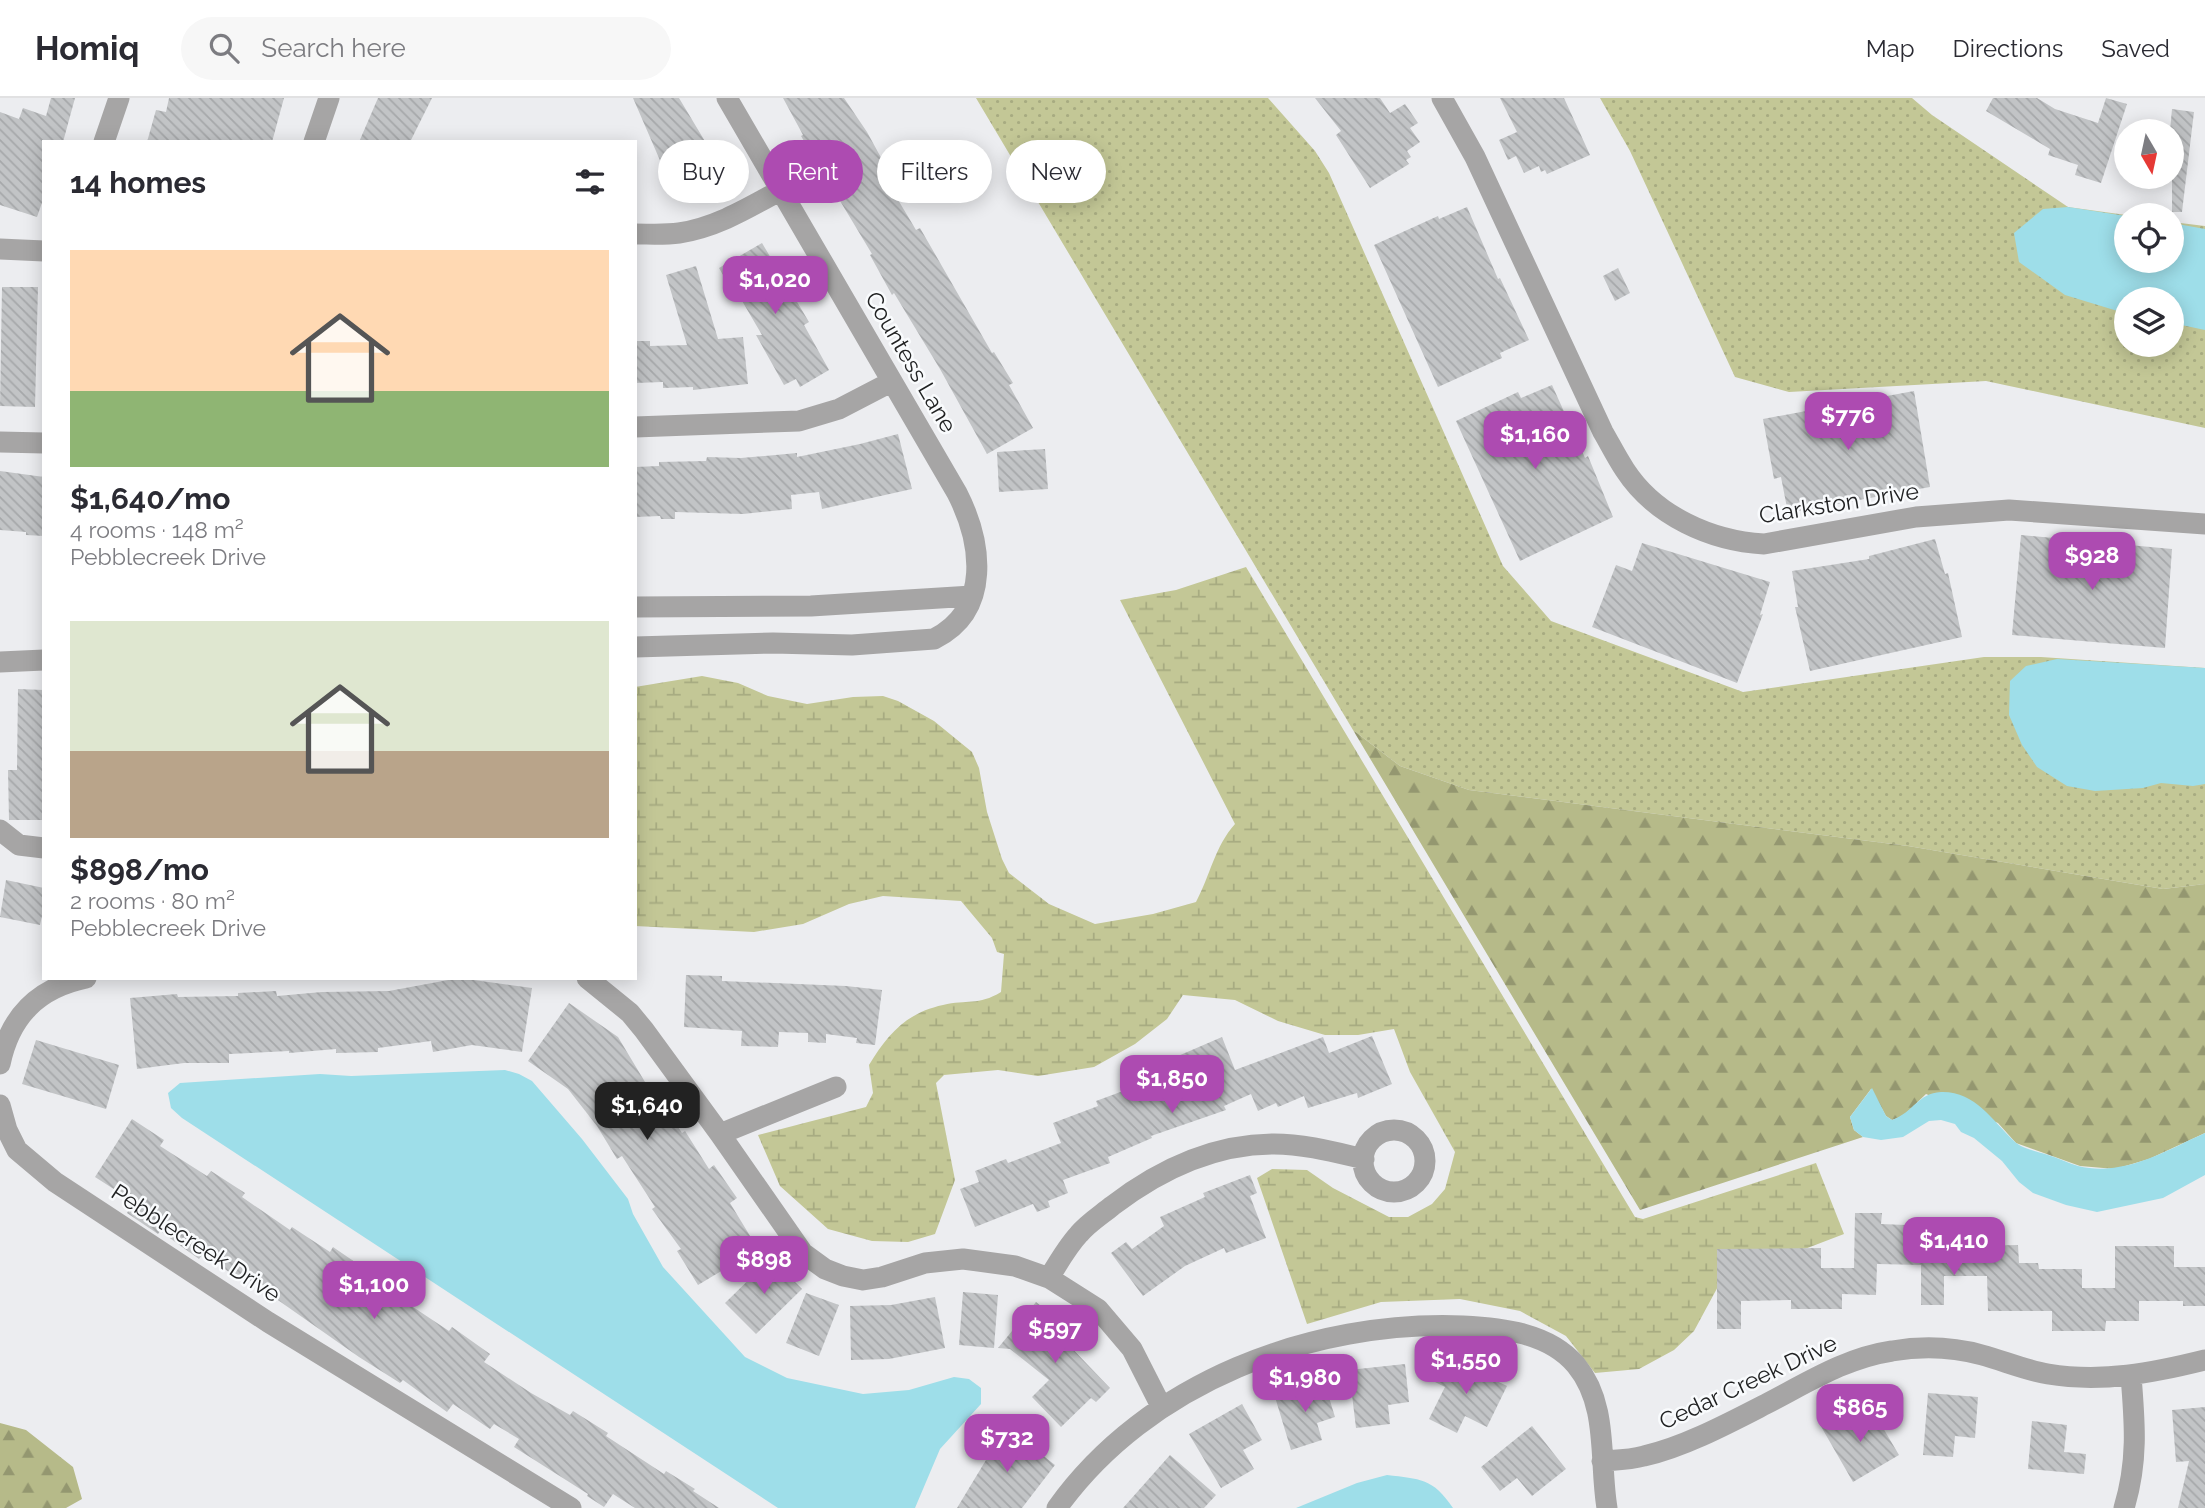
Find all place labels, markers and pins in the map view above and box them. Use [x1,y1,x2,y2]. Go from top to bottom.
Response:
pin: $1,020 [718,256,832,316]
pin: $776 [1807,392,1889,452]
pin: $1,160 [1478,412,1592,471]
pin: $928 [2051,532,2133,592]
pin: $1,850 [1115,1056,1229,1115]
pin: $1,640 [590,1082,704,1142]
pin: $1,410 [1897,1218,2011,1277]
pin: $898 [723,1236,805,1296]
pin: $1,100 [317,1262,431,1321]
pin: $597 [1014,1306,1096,1365]
pin: $1,550 [1409,1336,1523,1396]
pin: $1,980 [1248,1354,1362,1414]
pin: $865 [1819,1384,1901,1444]
pin: $732 [966,1414,1048,1474]

